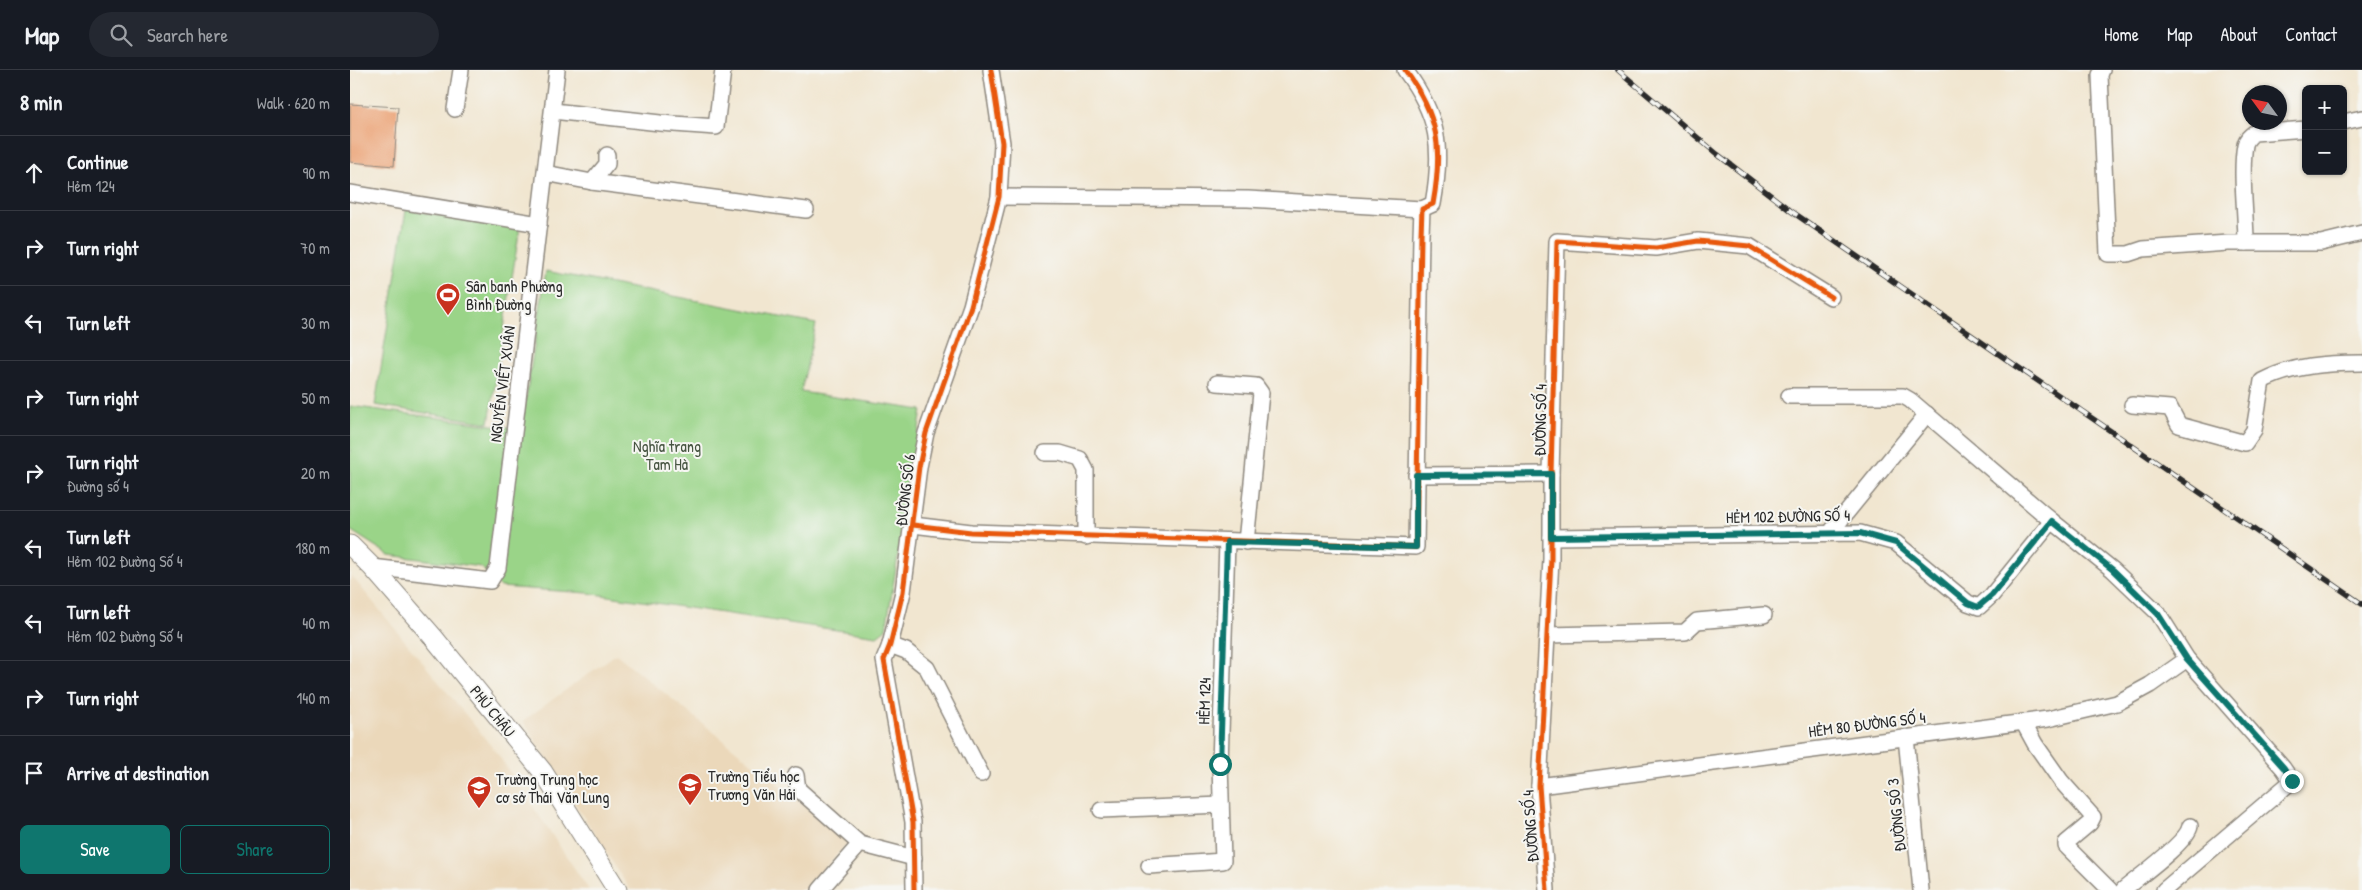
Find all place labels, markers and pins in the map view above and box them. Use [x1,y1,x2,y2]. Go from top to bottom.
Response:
place label: Sân banh Phường Bình Đường [466,275,563,315]
sports icon: Sân banh Phường Bình Đường [435,282,461,316]
place label: Trường Tiểu học Trương Văn Hải [708,765,800,805]
place label: Trường Trung học cơ sở Thái Văn Lung [496,768,609,808]
school or university icon: Trường Tiểu học Trương Văn Hải [677,772,703,806]
school or university icon: Trường Trung học cơ sở Thái Văn Lung [466,775,492,809]

